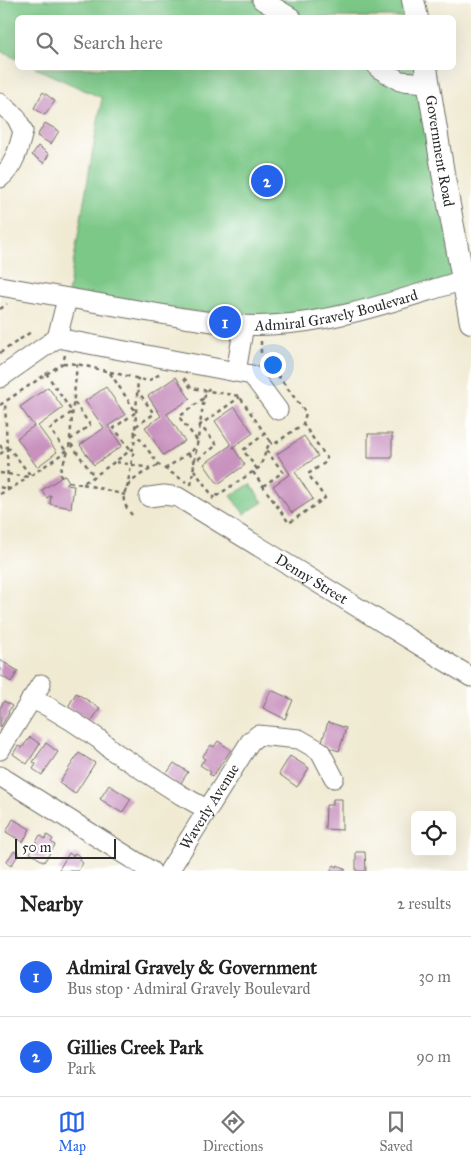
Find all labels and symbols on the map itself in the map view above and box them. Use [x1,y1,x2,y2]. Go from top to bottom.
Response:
street label: Government Road [422,94,458,209]
pin: 2 [251,162,283,200]
street label: Admiral Gravely Boulevard [254,286,420,335]
pin: 1 [209,303,241,341]
your location [260,352,286,378]
street label: Denny Street [272,550,352,608]
street label: Waverly Avenue [176,760,243,853]
scale bar [15,836,116,859]

